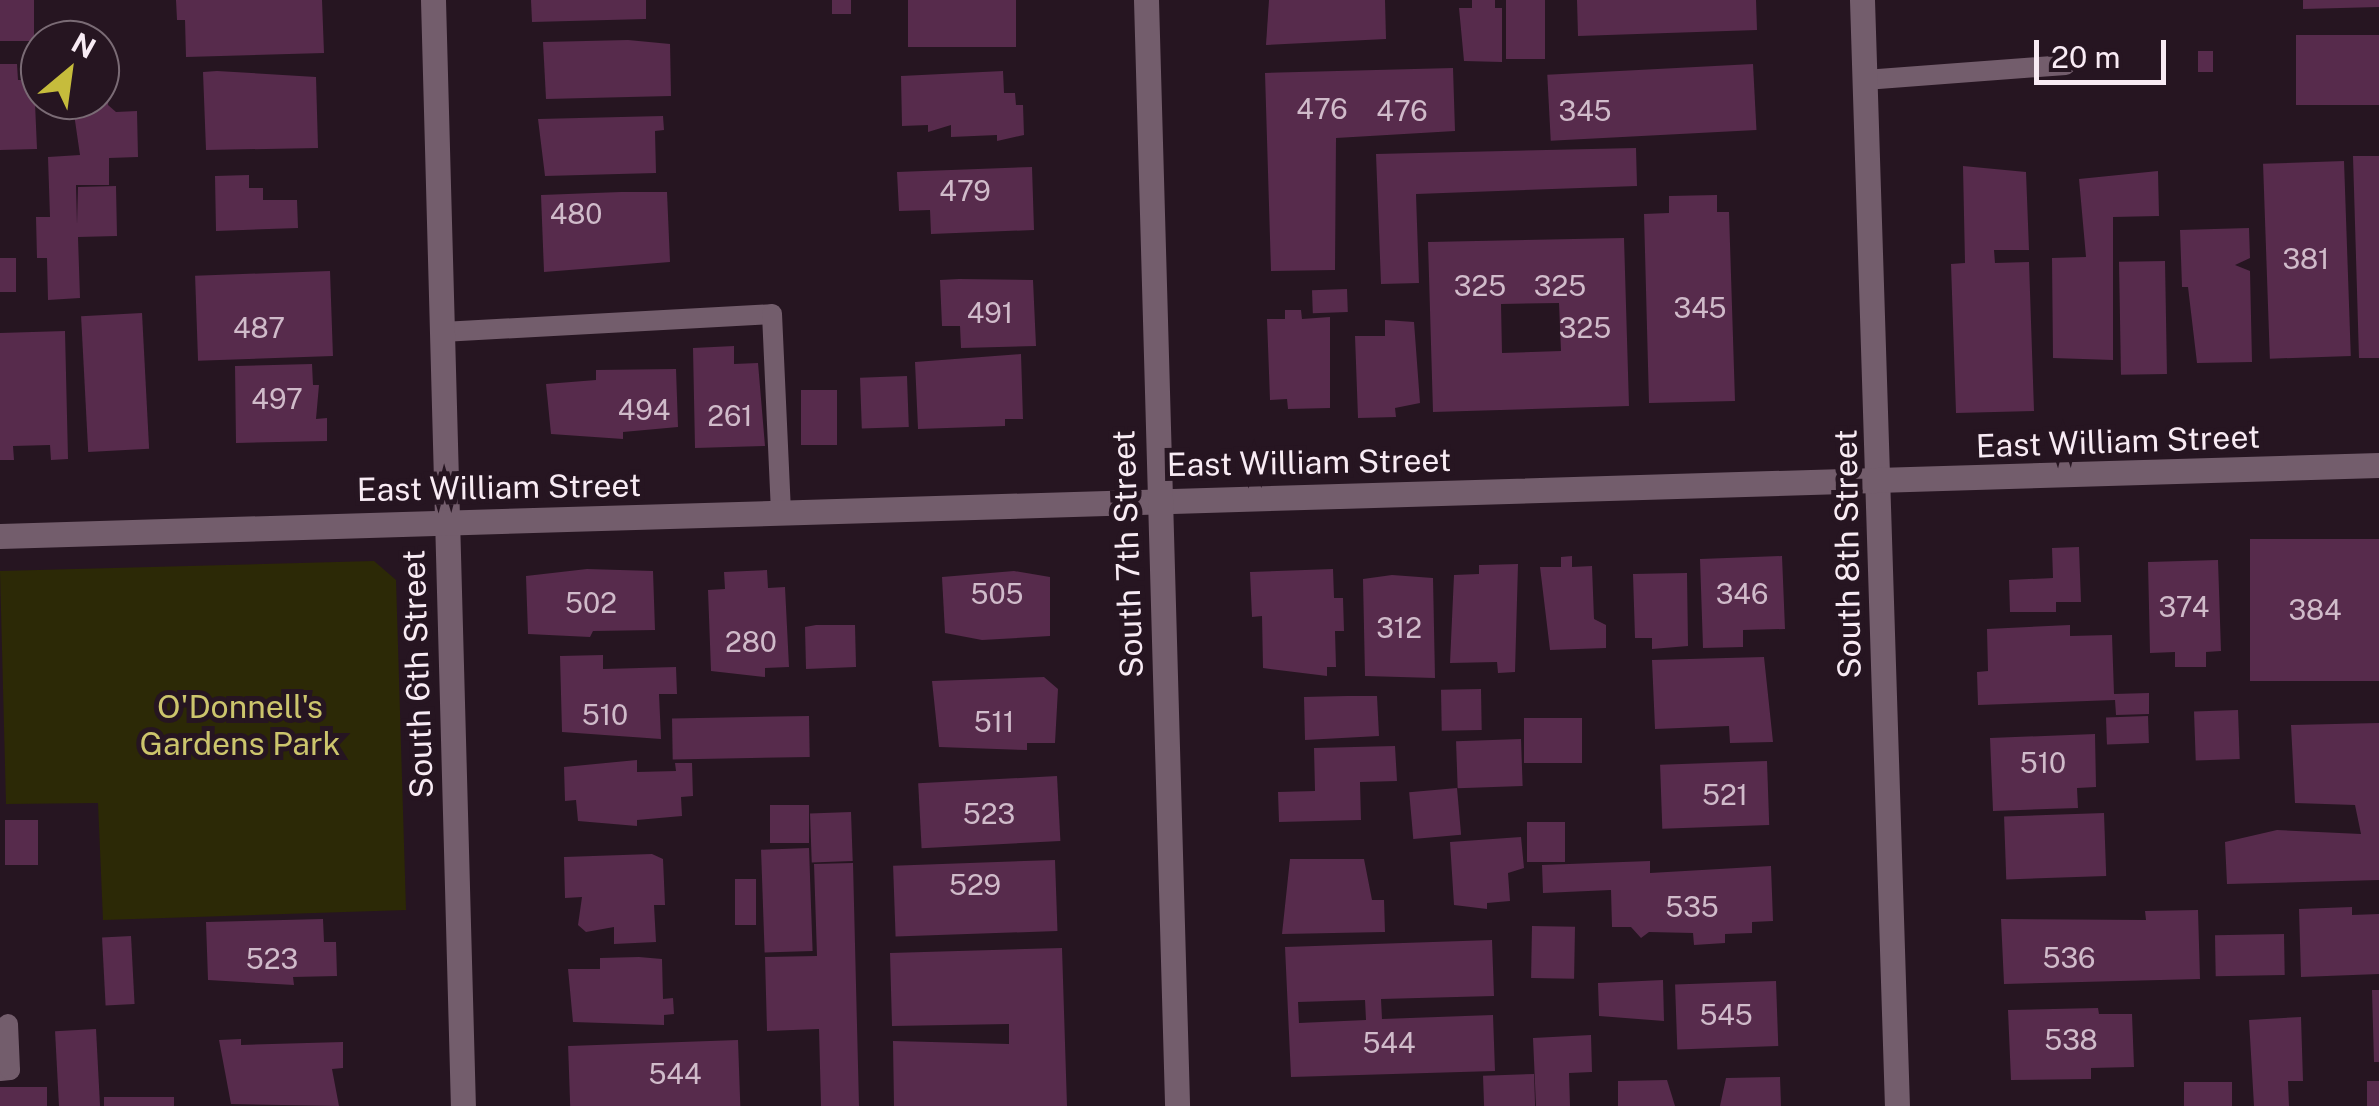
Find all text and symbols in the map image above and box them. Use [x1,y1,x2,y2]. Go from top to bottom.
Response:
north arrow [20,20,120,120]
scale bar [2039,20,2172,82]
text: N [66,25,101,65]
text: 20 m [2051,39,2120,75]
house number: 476 [1296,92,1348,126]
house number: 476 [1376,94,1428,128]
house number: 345 [1559,94,1611,128]
house number: 479 [939,174,991,208]
house number: 480 [550,197,602,231]
house number: 381 [2283,242,2329,276]
house number: 325 [1454,269,1506,303]
house number: 325 [1534,269,1586,303]
house number: 345 [1674,291,1726,325]
house number: 491 [967,296,1013,330]
house number: 487 [233,311,285,345]
house number: 325 [1559,311,1611,345]
house number: 497 [251,382,303,416]
house number: 494 [618,393,670,427]
house number: 261 [707,399,753,433]
street label: East William Street [1975,418,2261,466]
street label: South 7th Street [1104,429,1152,679]
street label: South 8th Street [1827,429,1869,679]
street label: East William Street [1166,441,1452,485]
street label: East William Street [356,466,642,510]
street label: South 6th Street [394,549,442,799]
house number: 505 [970,577,1024,611]
house number: 346 [1716,577,1768,611]
house number: 502 [565,586,617,620]
house number: 374 [2159,590,2209,624]
house number: 384 [2288,593,2342,627]
house number: 312 [1376,611,1422,645]
house number: 280 [725,625,777,659]
park label: O'Donnell's Gardens Park [139,689,341,764]
house number: 510 [582,698,628,732]
house number: 511 [974,705,1014,739]
house number: 510 [2020,746,2066,780]
house number: 521 [1702,778,1748,812]
house number: 523 [963,797,1015,831]
house number: 529 [949,868,1001,902]
house number: 535 [1665,890,1719,924]
house number: 536 [2043,941,2095,975]
house number: 523 [246,942,298,976]
house number: 545 [1699,998,1753,1032]
house number: 538 [2044,1023,2098,1057]
house number: 544 [1362,1026,1416,1060]
house number: 544 [648,1057,702,1091]

